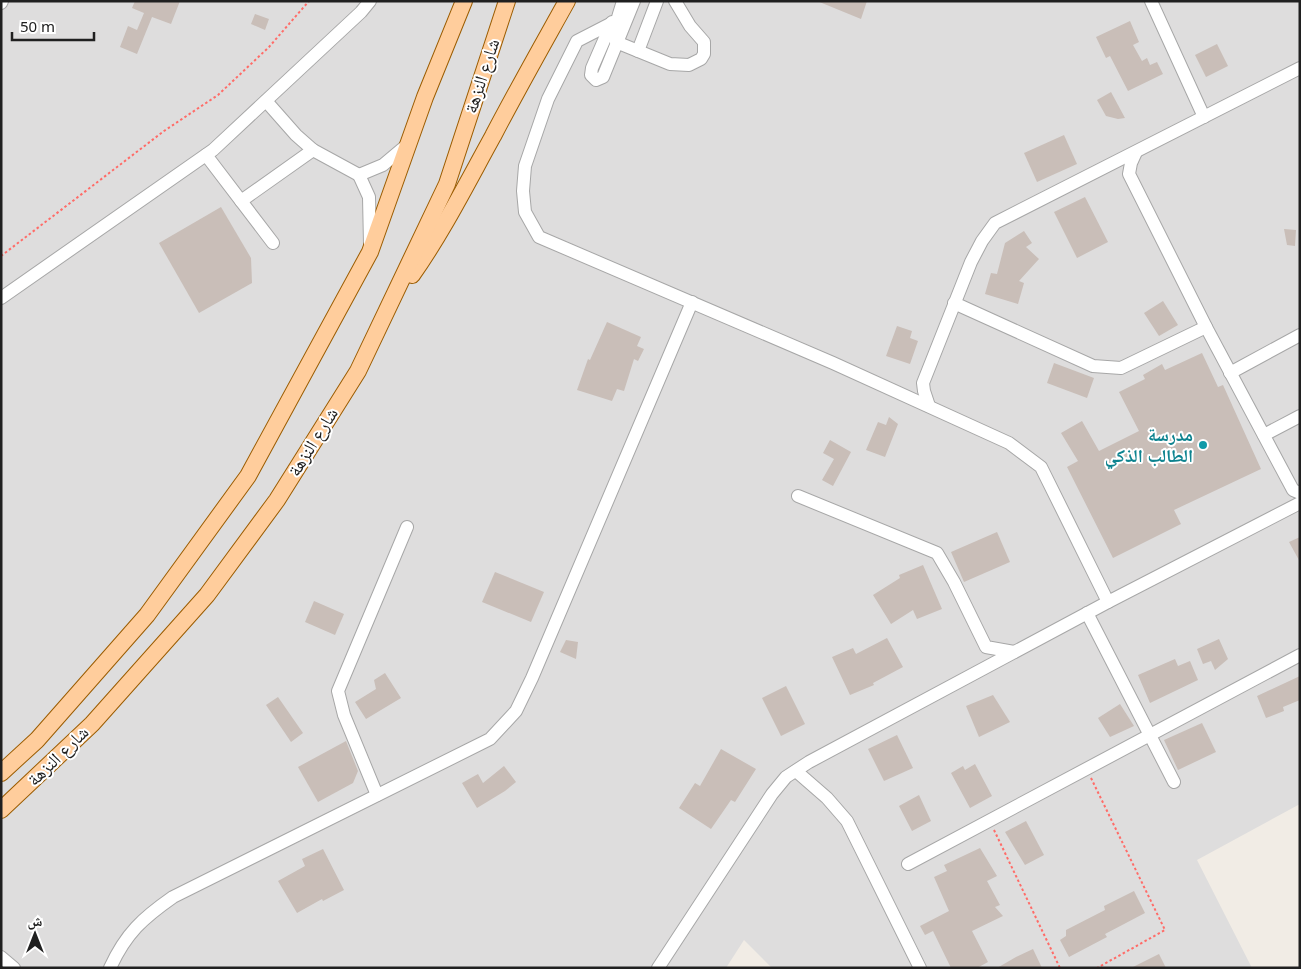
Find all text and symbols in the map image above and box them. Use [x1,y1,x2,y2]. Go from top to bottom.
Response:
scale bar [12,10,95,42]
text: 50 m [20,16,55,36]
street label: شارع النزهة [458,35,504,116]
street label: شارع النزهة [282,403,343,480]
place label: مدرسة الطالب الذكي [1105,422,1193,470]
marker: مدرسة الطالب الذكي [1197,439,1209,451]
street label: شارع النزهة [21,720,93,791]
north arrow [10,909,60,959]
text: ش [28,911,43,930]

